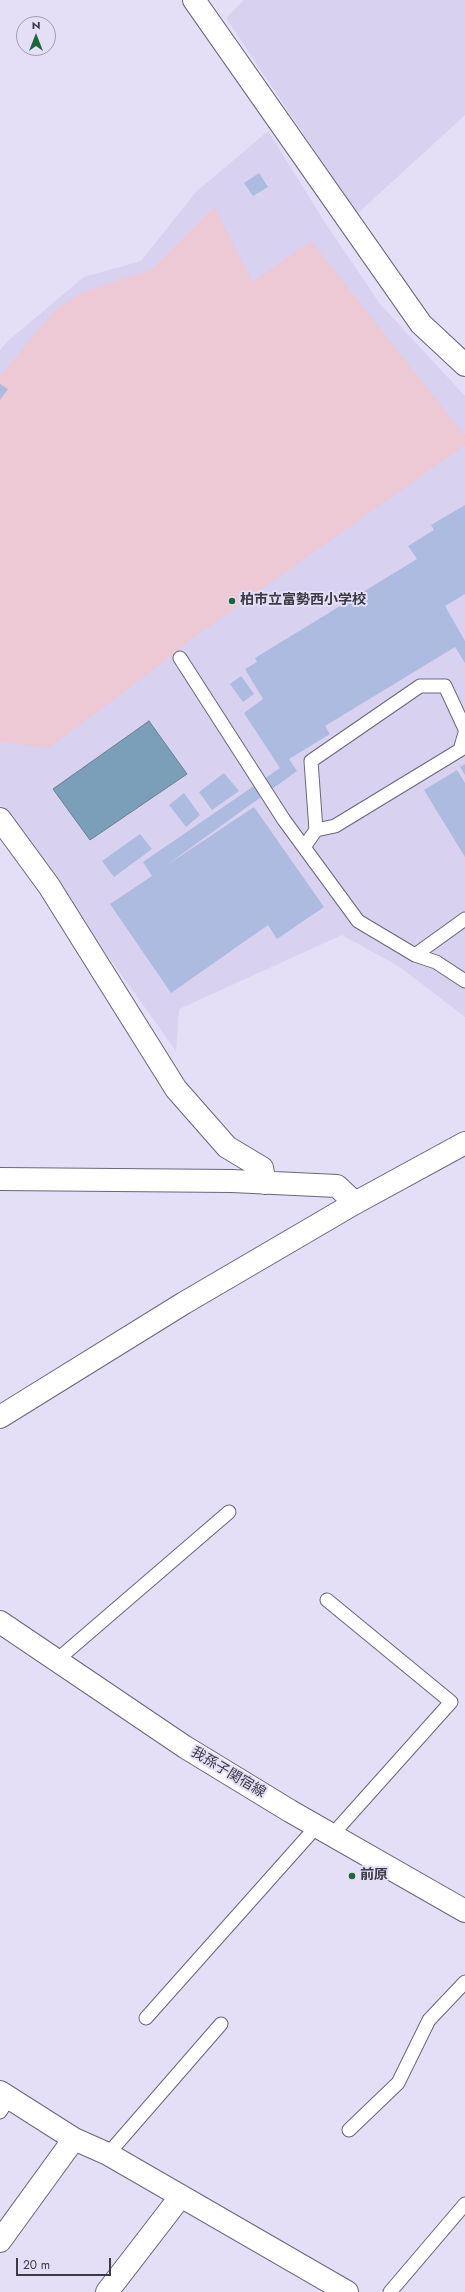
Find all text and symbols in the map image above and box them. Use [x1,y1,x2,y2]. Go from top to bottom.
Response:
north arrow [16,16,56,56]
text: N [32,17,40,33]
place label: 柏市立富勢西小学校 [240,593,366,609]
marker: 柏市立富勢西小学校 [227,596,237,606]
street label: 我孫子関宿線 [188,1744,268,1802]
place label: 前原 [360,1868,388,1884]
marker: 前原 [347,1871,357,1881]
scale bar [18,2250,113,2276]
text: 20 m [23,2256,50,2274]

